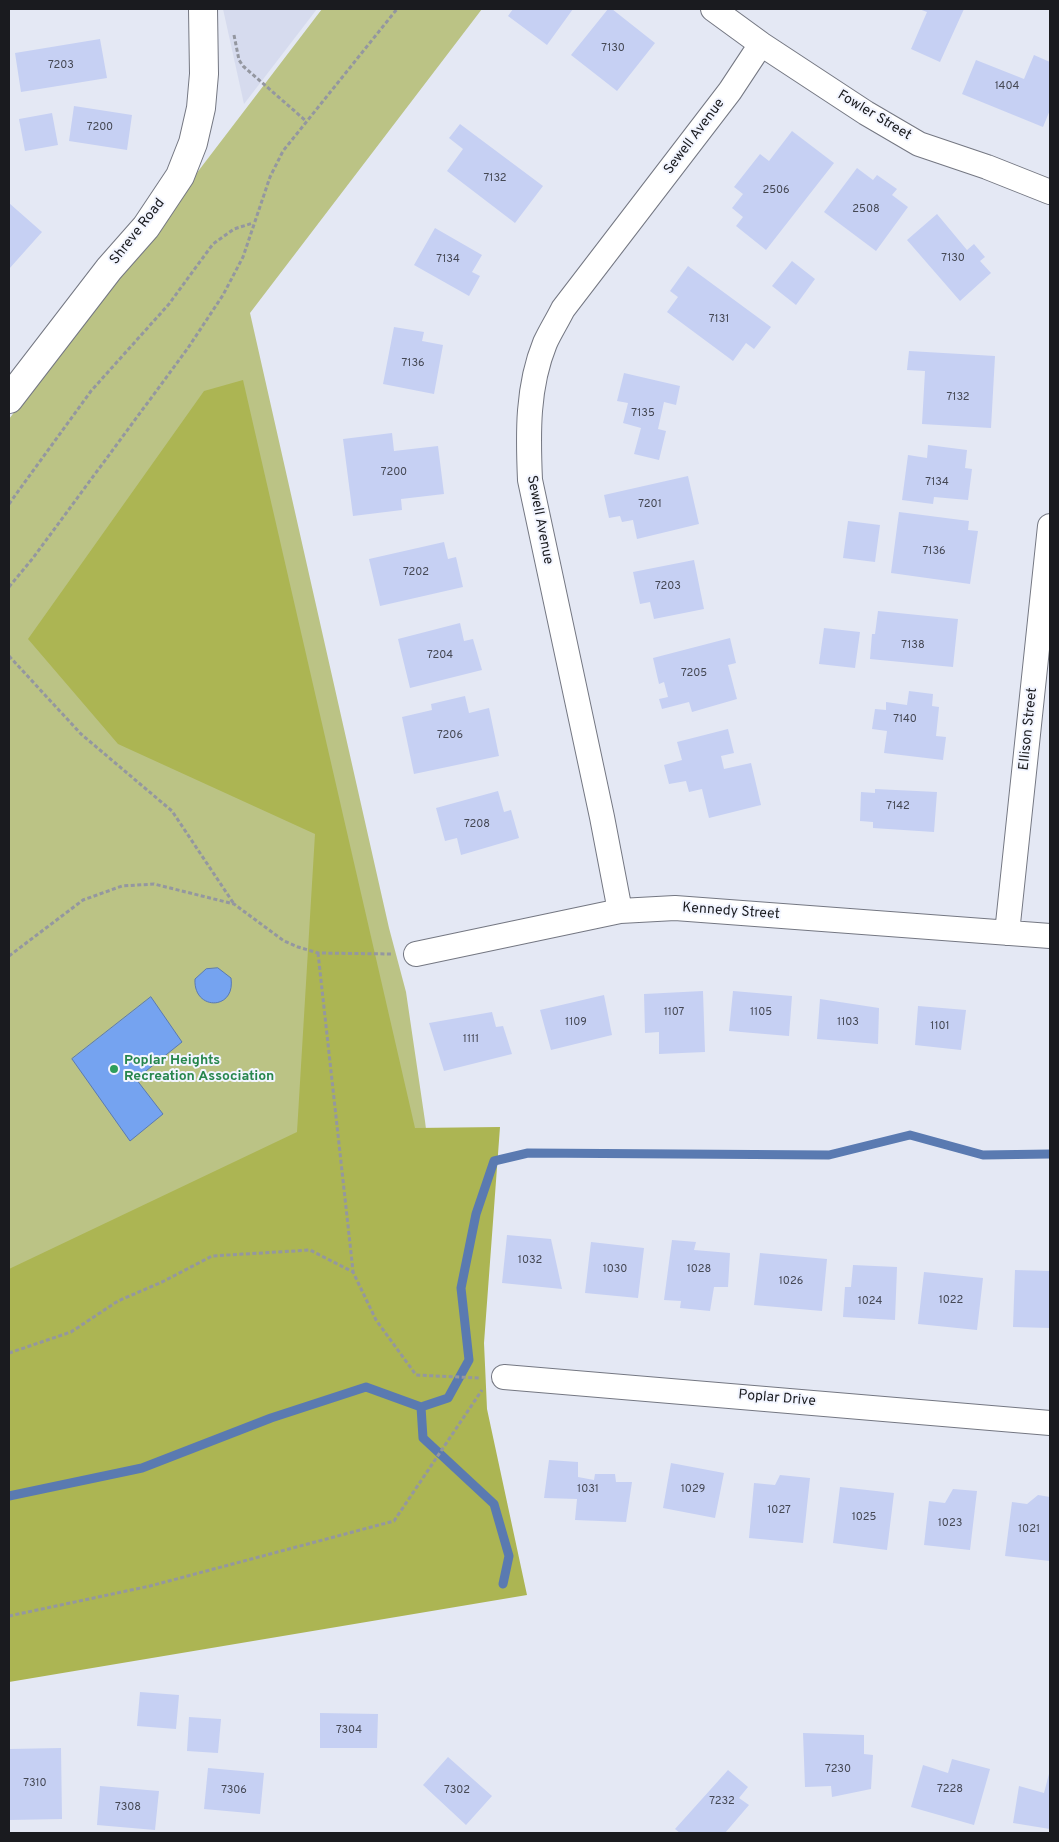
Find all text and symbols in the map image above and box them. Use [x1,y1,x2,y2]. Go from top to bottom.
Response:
house number: 7130 [601,42,625,56]
house number: 7203 [48,59,74,73]
house number: 1404 [995,80,1019,94]
street label: Fowler Street [834,87,914,145]
street label: Sewell Avenue [661,96,729,178]
house number: 7200 [87,121,113,135]
house number: 7132 [483,172,507,186]
house number: 2506 [762,184,790,198]
street label: Shreve Road [107,196,169,268]
house number: 2508 [852,203,880,217]
house number: 7130 [941,252,965,266]
house number: 7134 [436,253,460,267]
house number: 7131 [709,313,729,327]
house number: 7136 [401,357,425,371]
house number: 7132 [946,391,970,405]
house number: 7135 [631,407,655,421]
house number: 7200 [381,466,407,480]
street label: Sewell Avenue [522,474,556,566]
house number: 7134 [925,476,949,490]
house number: 7201 [638,498,662,512]
house number: 7136 [922,545,946,559]
house number: 7202 [403,566,429,580]
house number: 7203 [655,580,681,594]
house number: 7138 [901,639,925,653]
house number: 7204 [427,649,453,663]
house number: 7205 [681,667,707,681]
street label: Ellison Street [1016,687,1042,771]
house number: 7140 [893,713,917,727]
house number: 7206 [437,729,463,743]
house number: 7142 [886,800,910,814]
house number: 7208 [464,818,490,832]
street label: Kennedy Street [682,900,780,924]
house number: 1107 [664,1006,684,1020]
house number: 1105 [750,1006,772,1020]
house number: 1109 [565,1016,587,1030]
house number: 1103 [837,1016,859,1030]
house number: 1101 [930,1020,950,1034]
house number: 1111 [463,1033,479,1047]
place label: Poplar Heights Recreation Association [124,1053,274,1086]
marker: Poplar Heights Recreation Association [108,1063,120,1075]
house number: 1032 [518,1254,542,1268]
house number: 1030 [603,1263,627,1277]
house number: 1028 [687,1263,711,1277]
house number: 1026 [779,1275,803,1289]
house number: 1022 [939,1294,963,1308]
house number: 1024 [858,1295,882,1309]
street label: Poplar Drive [738,1387,816,1411]
house number: 1031 [577,1483,599,1497]
house number: 1029 [681,1483,705,1497]
house number: 1027 [767,1504,791,1518]
house number: 1025 [852,1511,876,1525]
house number: 1023 [938,1517,962,1531]
house number: 1021 [1018,1523,1040,1537]
house number: 7304 [336,1724,362,1738]
house number: 7230 [825,1763,851,1777]
house number: 7310 [23,1777,47,1791]
house number: 7228 [937,1783,963,1797]
house number: 7306 [221,1784,247,1798]
house number: 7302 [444,1784,470,1798]
house number: 7232 [709,1795,735,1809]
house number: 7308 [115,1801,141,1815]

